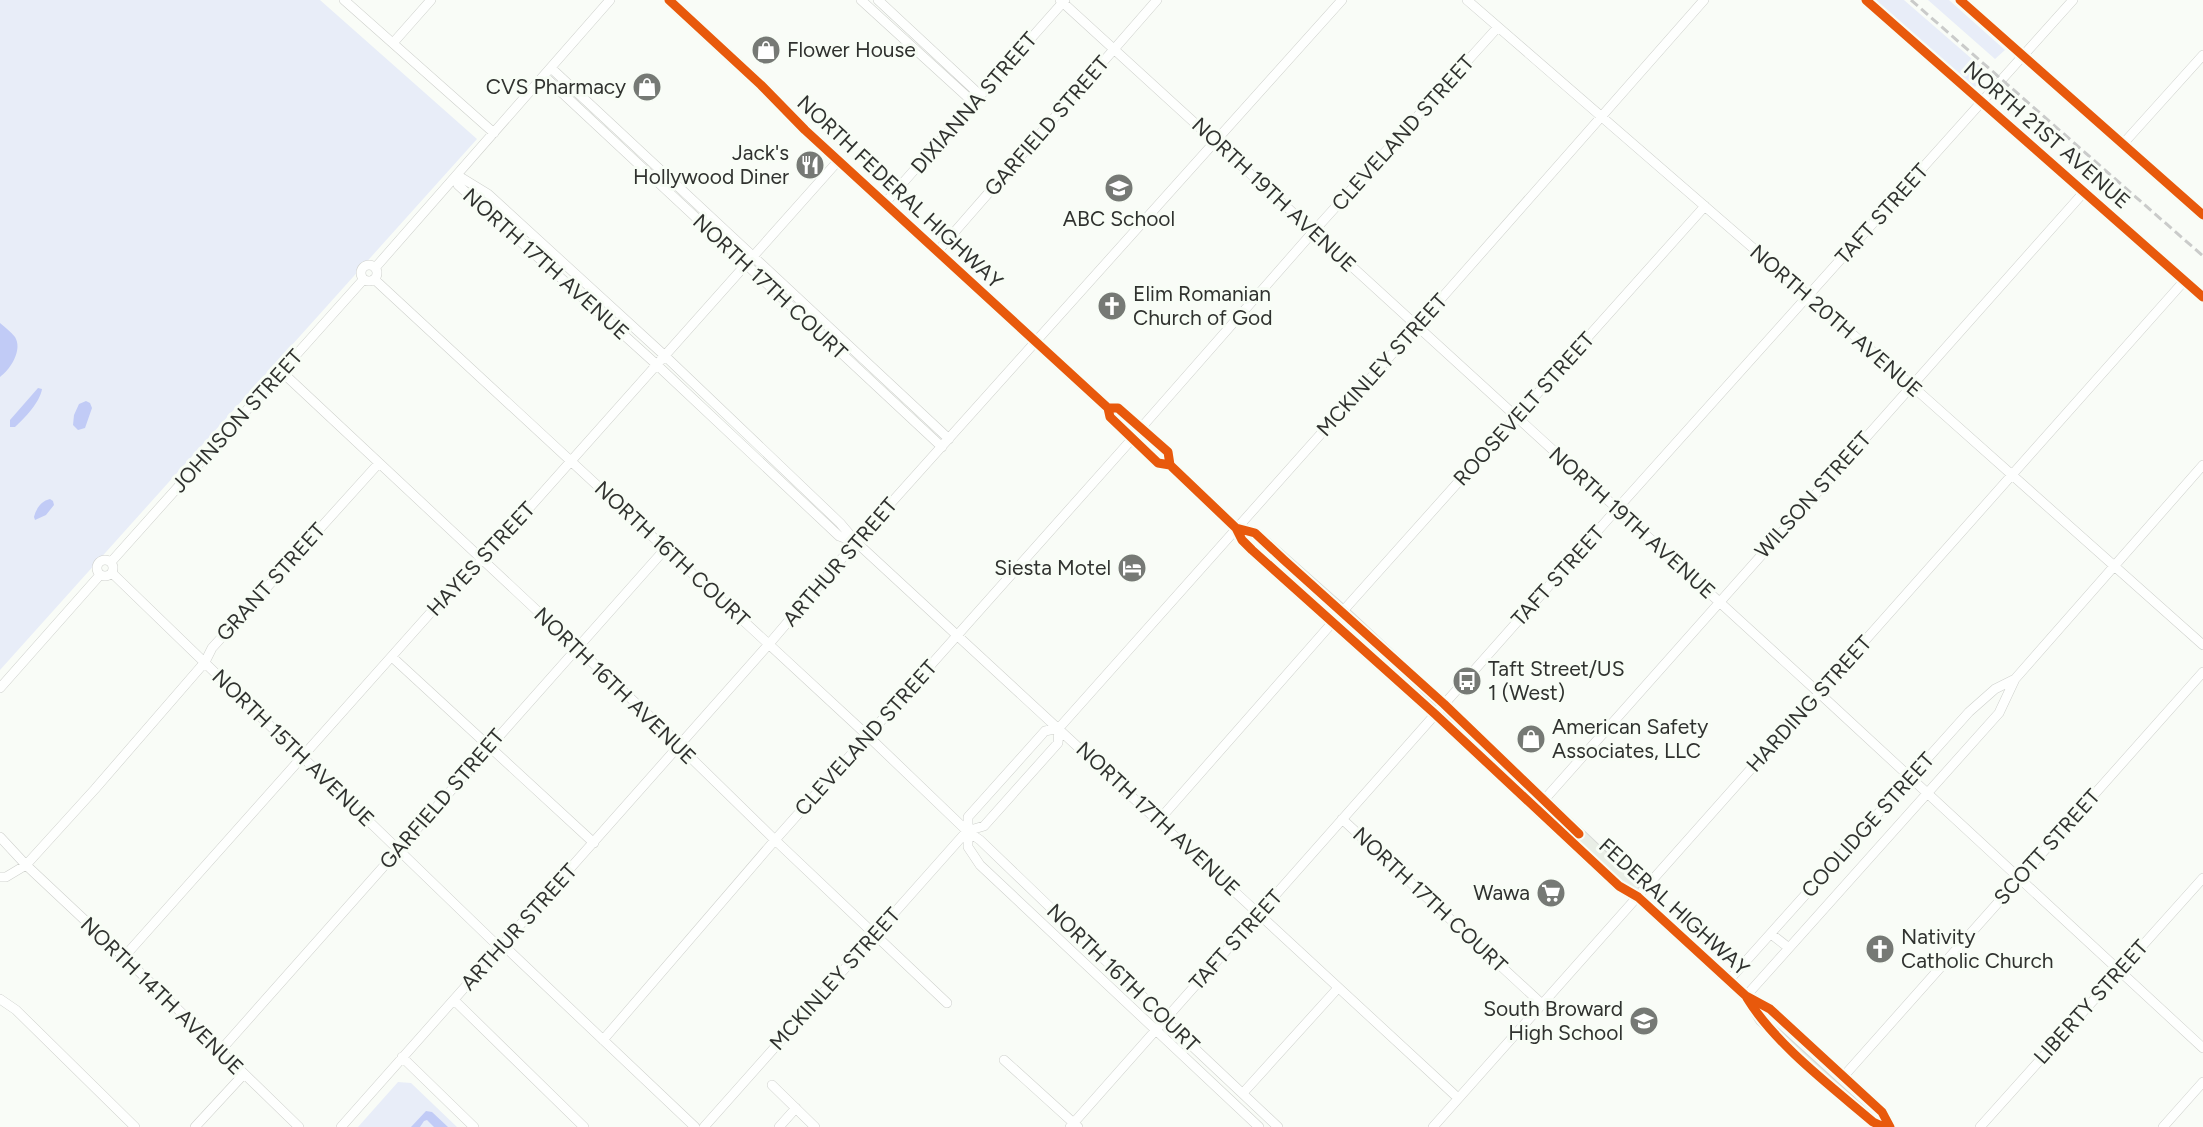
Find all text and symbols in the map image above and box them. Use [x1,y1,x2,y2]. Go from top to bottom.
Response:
street label: DIXIANNA STREET [905,27,1042,178]
shop icon: Flower House [750,34,782,66]
place label: Flower House [787,37,916,62]
street label: CLEVELAND STREET [1326,49,1479,216]
street label: GARFIELD STREET [979,50,1114,201]
street label: NORTH 21ST AVENUE [1959,56,2136,214]
shop icon: CVS Pharmacy [631,71,663,103]
place label: CVS Pharmacy [486,74,626,99]
street label: NORTH FEDERAL HIGHWAY [792,90,1008,294]
street label: NORTH 19TH AVENUE [1187,112,1362,277]
place label: Jack's Hollywood Diner [633,140,789,189]
restaurant icon: Jack's Hollywood Diner [794,149,826,181]
street label: TAFT STREET [1830,158,1934,269]
school or university icon: ABC School [1103,172,1135,204]
street label: NORTH 17TH AVENUE [458,183,634,345]
place label: ABC School [1063,206,1175,231]
street label: NORTH 17TH COURT [688,209,853,365]
street label: NORTH 20TH AVENUE [1745,239,1927,402]
place label: Elim Romanian Church of God [1133,281,1273,330]
street label: MCKINLEY STREET [1311,288,1452,441]
church icon: Elim Romanian Church of God [1096,290,1128,322]
street label: ROOSEVELT STREET [1448,326,1600,491]
street label: JOHNSON STREET [166,344,308,497]
street label: WILSON STREET [1749,426,1876,563]
street label: NORTH 19TH AVENUE [1544,441,1721,604]
street label: NORTH 16TH COURT [590,476,755,632]
street label: ARTHUR STREET [777,492,902,631]
street label: HAYES STREET [421,496,540,621]
street label: GRANT STREET [211,517,331,646]
street label: TAFT STREET [1506,520,1610,631]
hotel icon: Siesta Motel [1116,552,1148,584]
place label: Siesta Motel [994,555,1111,580]
street label: NORTH 16TH AVENUE [529,602,701,769]
street label: HARDING STREET [1741,630,1877,777]
street label: CLEVELAND STREET [789,654,942,821]
place label: Taft Street/US 1 (West) [1488,656,1625,705]
street label: NORTH 15TH AVENUE [207,664,379,831]
bus stop icon: Taft Street/US 1 (West) [1451,665,1483,697]
place label: American Safety Associates, LLC [1552,714,1708,763]
street label: GARFIELD STREET [374,723,509,874]
shop icon: American Safety Associates, LLC [1515,723,1547,755]
street label: NORTH 17TH AVENUE [1071,736,1245,901]
street label: COOLIDGE STREET [1796,747,1940,902]
street label: SCOTT STREET [1988,784,2105,910]
street label: NORTH 17TH COURT [1348,822,1513,978]
street label: FEDERAL HIGHWAY [1594,833,1755,981]
street label: ARTHUR STREET [455,858,582,995]
supermarket icon: Wawa [1535,877,1567,909]
place label: Wawa [1473,880,1530,905]
street label: TAFT STREET [1184,884,1288,995]
street label: NORTH 16TH COURT [1042,898,1205,1057]
street label: MCKINLEY STREET [764,902,905,1055]
street label: NORTH 14TH AVENUE [76,912,249,1080]
place label: Nativity Catholic Church [1901,924,2053,973]
church icon: Nativity Catholic Church [1864,933,1896,965]
street label: LIBERTY STREET [2028,934,2153,1069]
place label: South Broward High School [1483,996,1623,1045]
school or university icon: South Broward High School [1628,1005,1660,1037]

